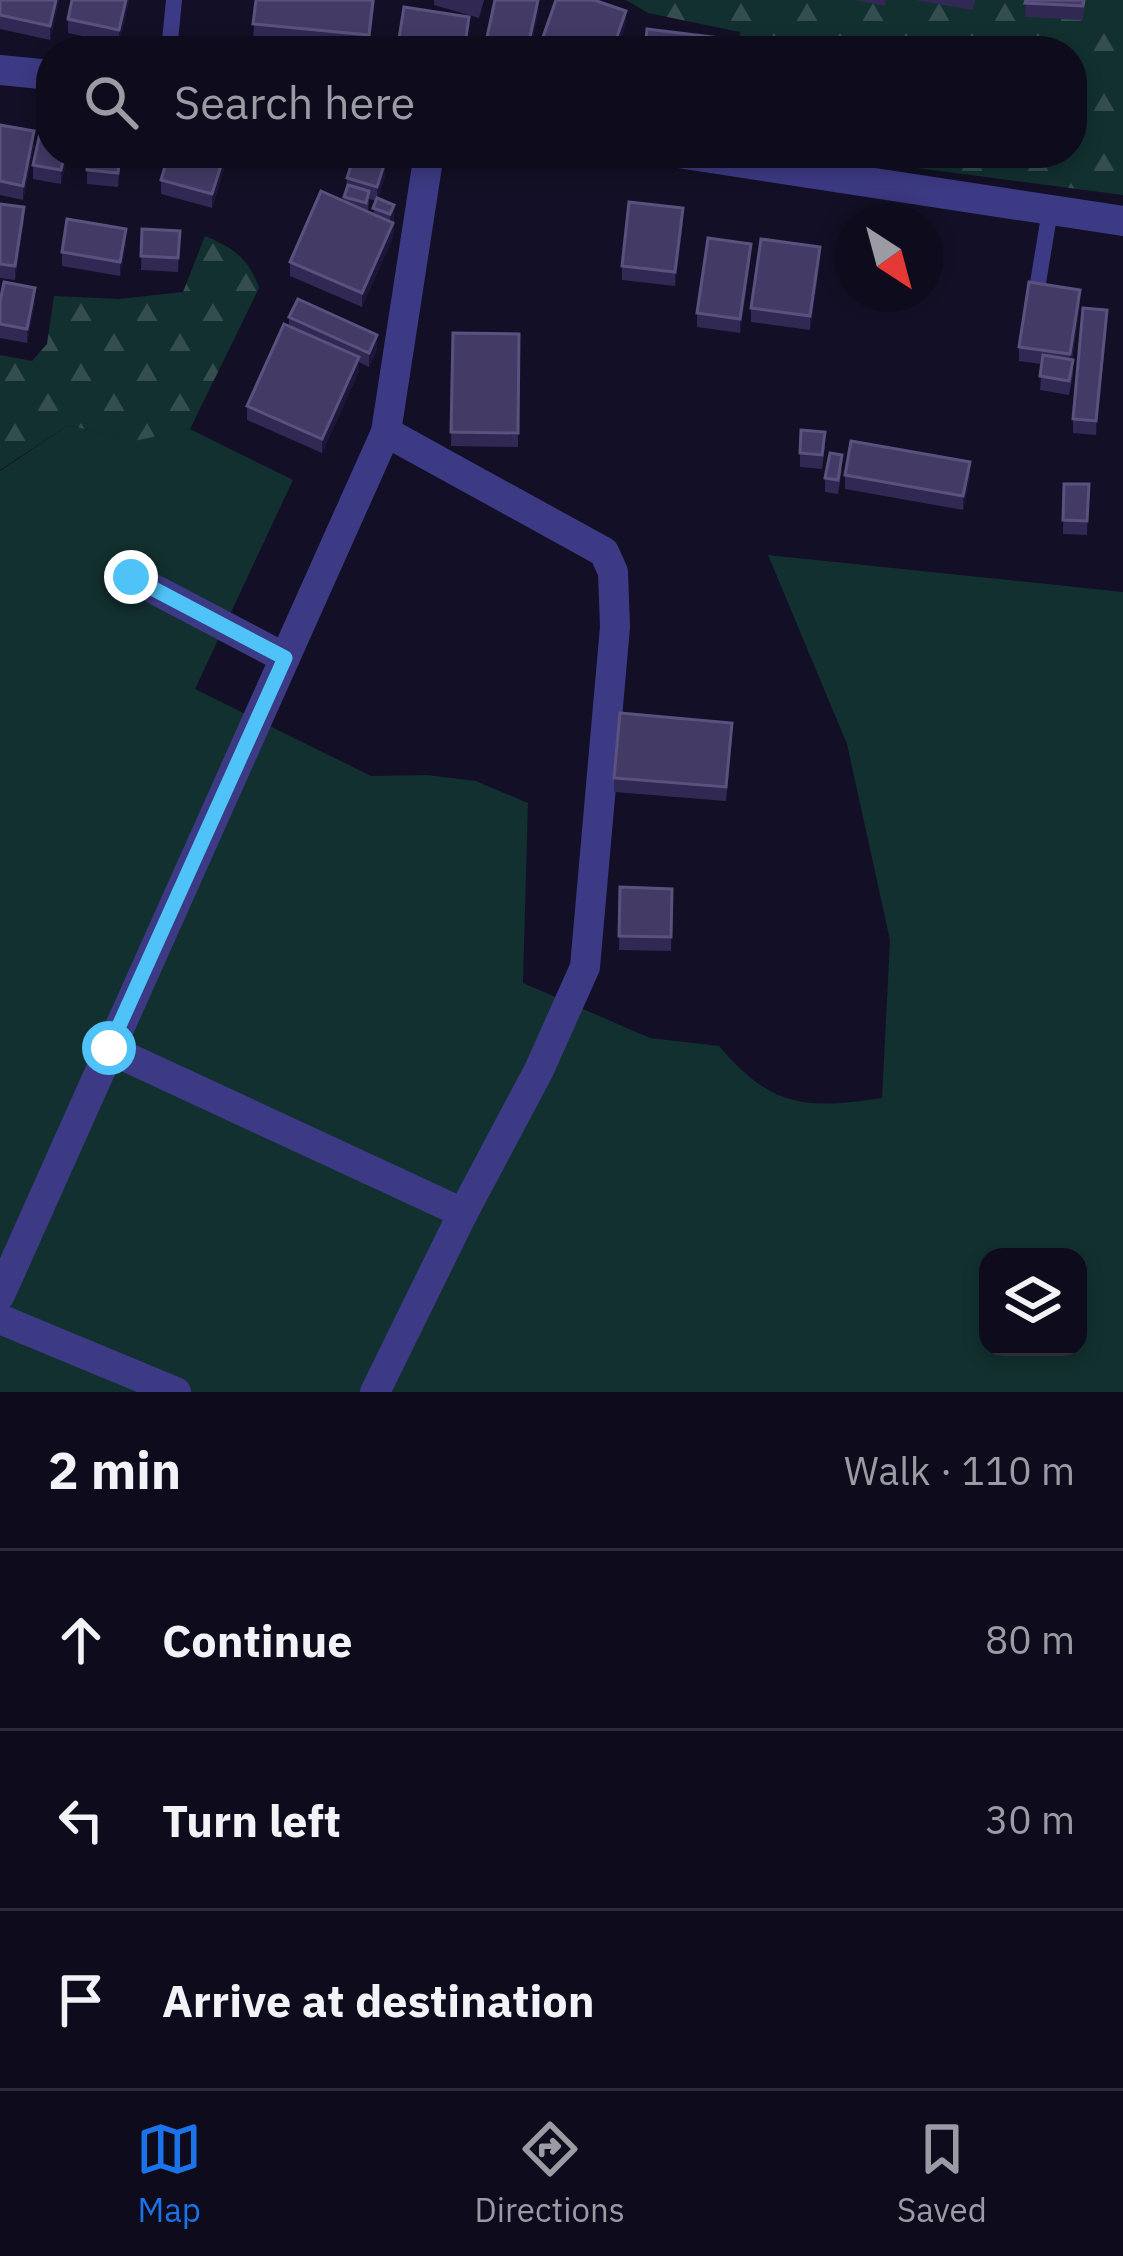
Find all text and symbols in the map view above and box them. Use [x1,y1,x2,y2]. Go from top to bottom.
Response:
search box [36,36,1087,168]
icon: search [78,69,144,135]
text: Search here [174,73,415,131]
north arrow [835,204,943,312]
route end [104,550,158,604]
route start [82,1021,136,1075]
map controls [979,1248,1087,1356]
button: layers [979,1248,1087,1356]
text: 2 min [48,1437,181,1503]
text: Walk · 110 m [844,1445,1075,1496]
icon: ahead [48,1607,114,1673]
text: Continue [162,1611,353,1669]
text: 80 m [985,1614,1075,1665]
icon: left [48,1787,114,1853]
text: Turn left [162,1791,341,1849]
text: 30 m [985,1794,1075,1845]
icon: arrive [48,1967,114,2033]
text: Arrive at destination [162,1971,595,2029]
tab: Map [136,2116,202,2231]
tab: Directions [475,2116,625,2231]
tab: Saved [897,2116,987,2231]

